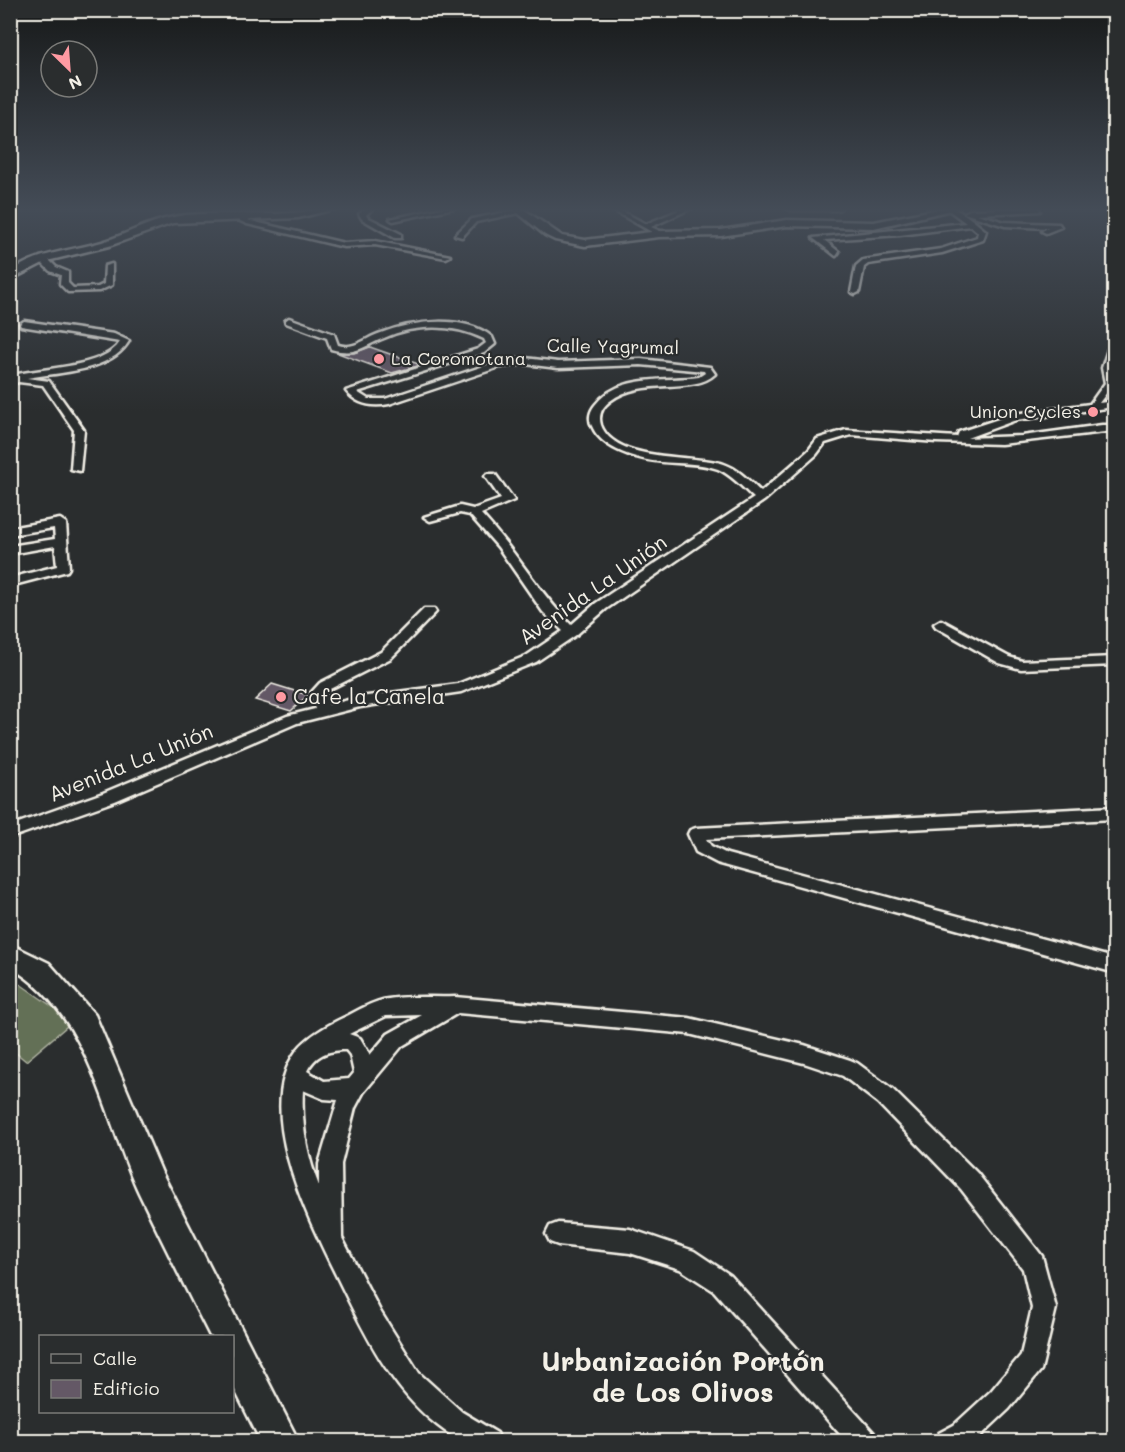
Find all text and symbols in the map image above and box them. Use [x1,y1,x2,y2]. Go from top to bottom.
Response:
north arrow [39,39,99,99]
text: N [66,71,85,95]
street label: Calle Yagrumal [547,333,679,359]
place label: La Coromotana [391,346,526,370]
marker: La Coromotana [372,352,386,366]
place label: Union Cycles [970,399,1081,423]
marker: Union Cycles [1086,405,1100,419]
street label: Avenida La Unión [513,528,671,650]
place label: Cafe la Canela [293,682,445,709]
marker: Cafe la Canela [274,690,288,704]
street label: Avenida La Unión [44,716,217,807]
legend [39,1335,234,1413]
district label: Urbanización Portón de Los Olivos [542,1343,824,1409]
text: Calle [93,1346,137,1370]
text: Edificio [93,1376,160,1400]

